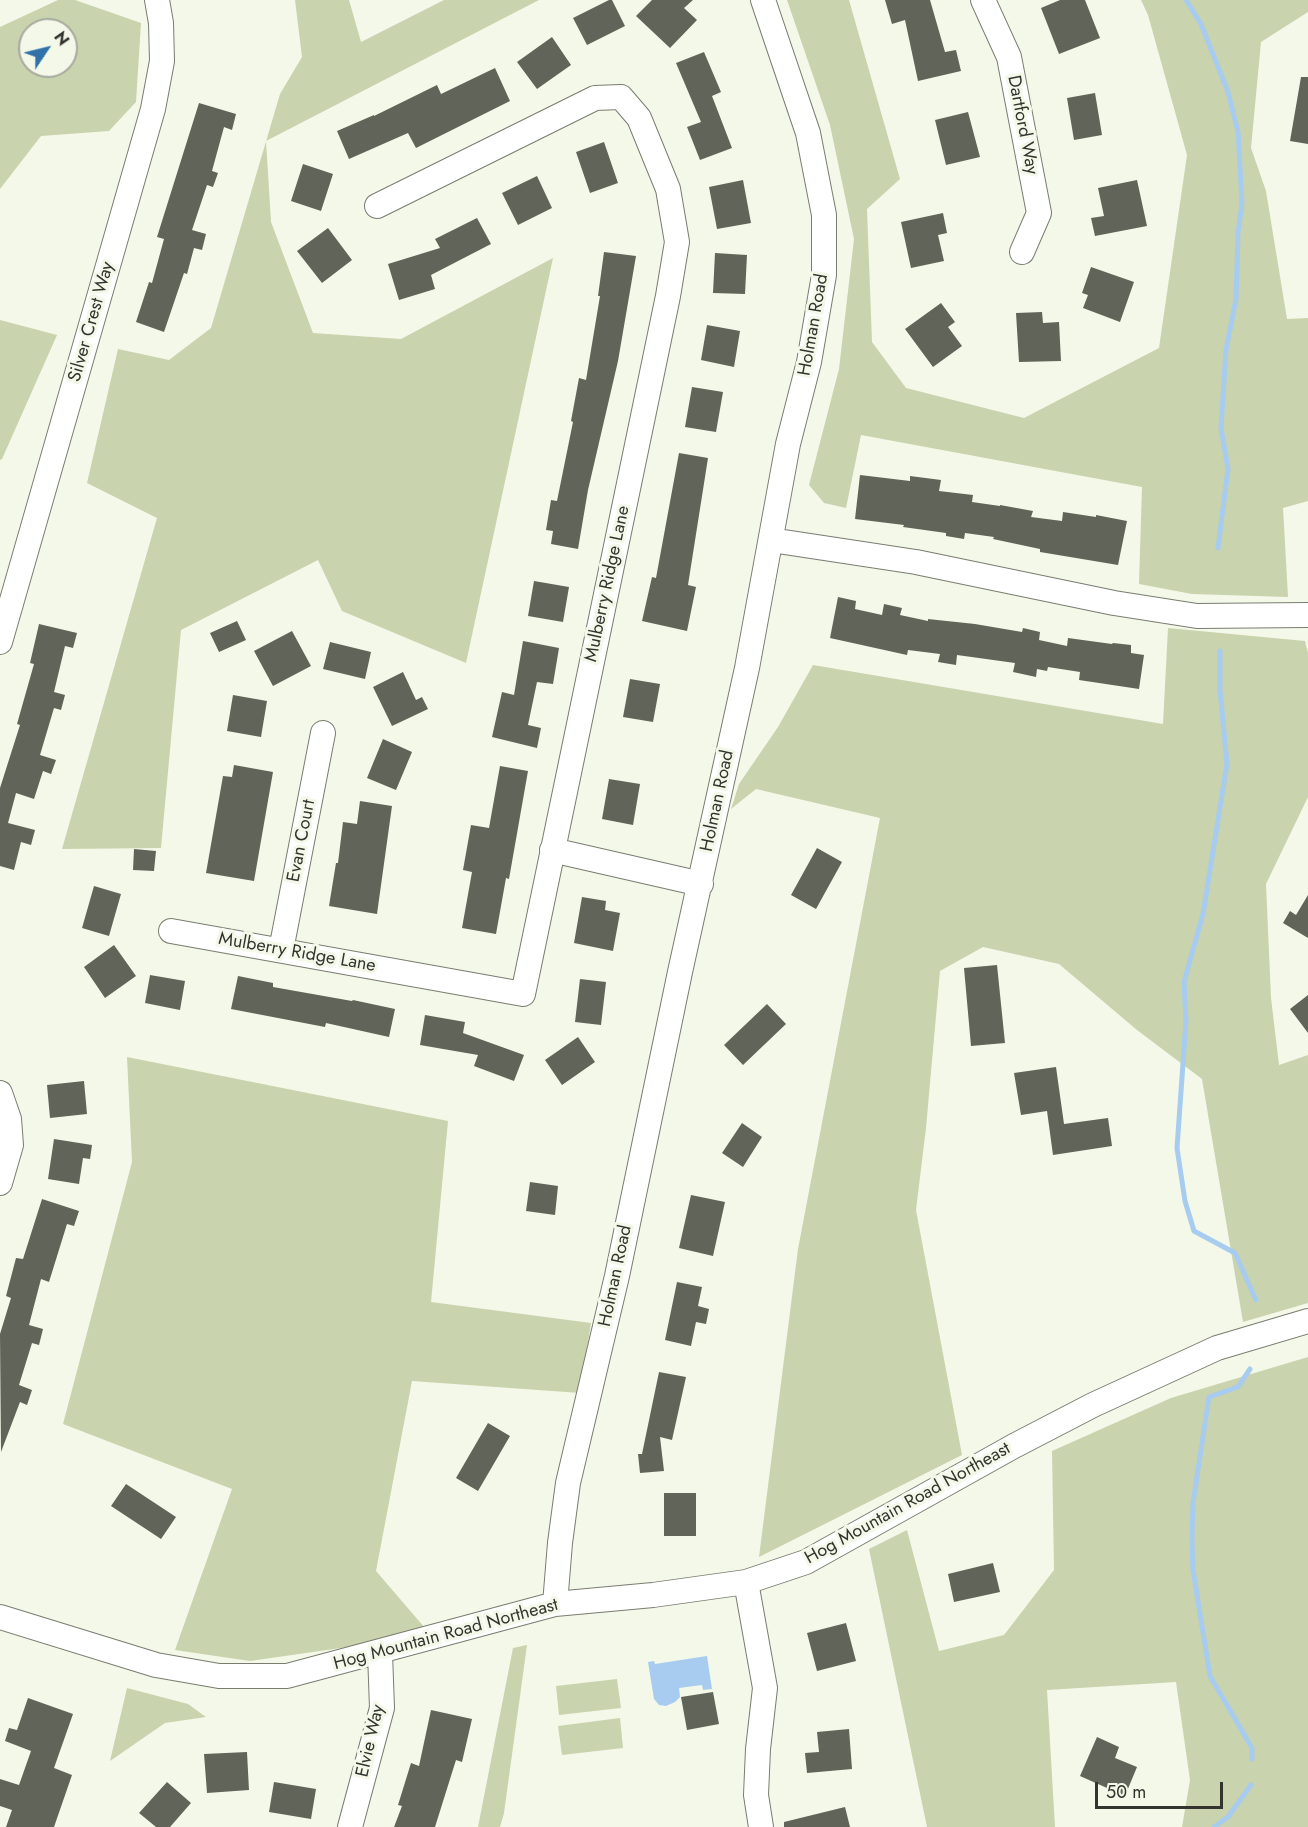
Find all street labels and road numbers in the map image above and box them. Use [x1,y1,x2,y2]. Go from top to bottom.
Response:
street label: Dartford Way [1002,74,1042,176]
street label: Silver Crest Way [65,259,119,385]
street label: Holman Road [794,272,834,378]
street label: Mulberry Ridge Lane [581,504,635,664]
street label: Holman Road [697,748,739,854]
street label: Evan Court [283,798,321,884]
street label: Mulberry Ridge Lane [217,929,377,977]
street label: Holman Road [595,1223,637,1329]
street label: Hog Mountain Road Northeast [801,1438,1015,1570]
street label: Hog Mountain Road Northeast [331,1595,561,1675]
street label: Elvie Way [352,1703,390,1779]

